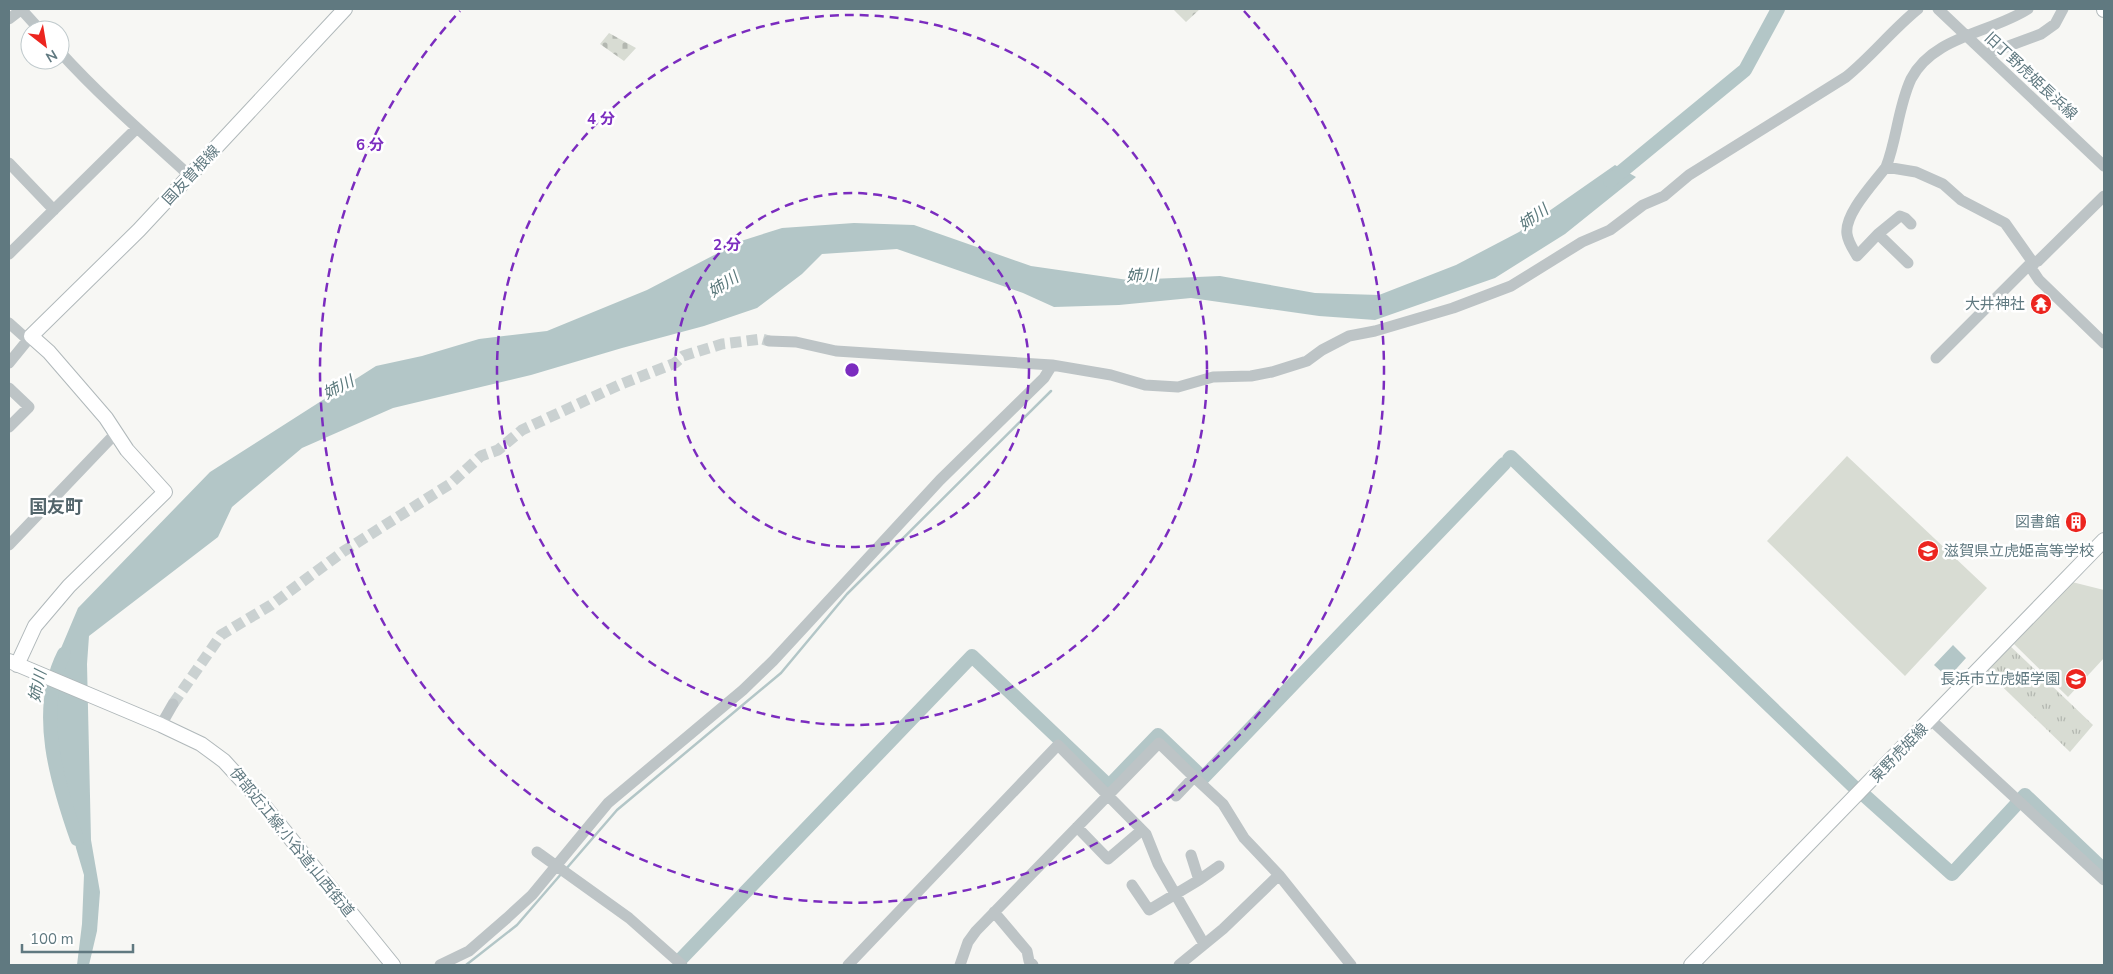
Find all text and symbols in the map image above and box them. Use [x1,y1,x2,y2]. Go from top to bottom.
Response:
north arrow [20,20,70,70]
street label: 旧丁野虎姫長浜線 [1980,28,2082,124]
text: N [42,45,61,67]
text: 4 分 [587,109,615,129]
text: 6 分 [356,135,384,155]
street label: 国友曽根線 [158,141,224,209]
water label: 姉川 [1514,198,1555,236]
text: 2 分 [713,235,741,255]
water label: 姉川 [1126,264,1160,288]
water label: 姉川 [704,266,745,303]
temple icon: 大井神社 [2029,292,2053,316]
place label: 大井神社 [1965,294,2025,314]
centre of rings [843,361,861,379]
water label: 姉川 [319,370,359,405]
district label: 国友町 [29,495,83,519]
building icon: 図書館 [2064,510,2088,534]
place label: 図書館 [2015,512,2060,532]
school or university icon: 滋賀県立虎姫高等学校 [1916,539,1940,563]
place label: 滋賀県立虎姫高等学校 [1944,541,2094,561]
water label: 姉川 [24,666,52,704]
school or university icon: 長浜市立虎姫学園 [2064,667,2088,691]
place label: 長浜市立虎姫学園 [1940,669,2060,689]
street label: 東野虎姫線 [1866,719,1932,787]
street label: 伊部近江線;小谷道;山西街道 [225,763,359,921]
scale bar [22,922,134,954]
text: 100 m [30,929,74,949]

